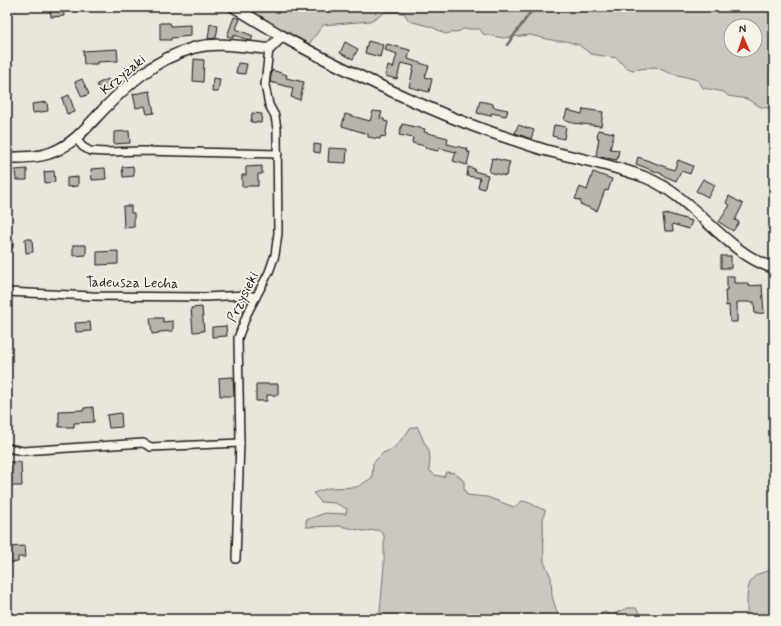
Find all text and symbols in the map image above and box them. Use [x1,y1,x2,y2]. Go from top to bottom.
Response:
north arrow [723,18,763,58]
text: N [739,22,747,36]
street label: Krzyżaki [97,51,149,99]
street label: Przysieki [223,269,263,325]
street label: Tadeusza Lecha [86,273,178,293]

